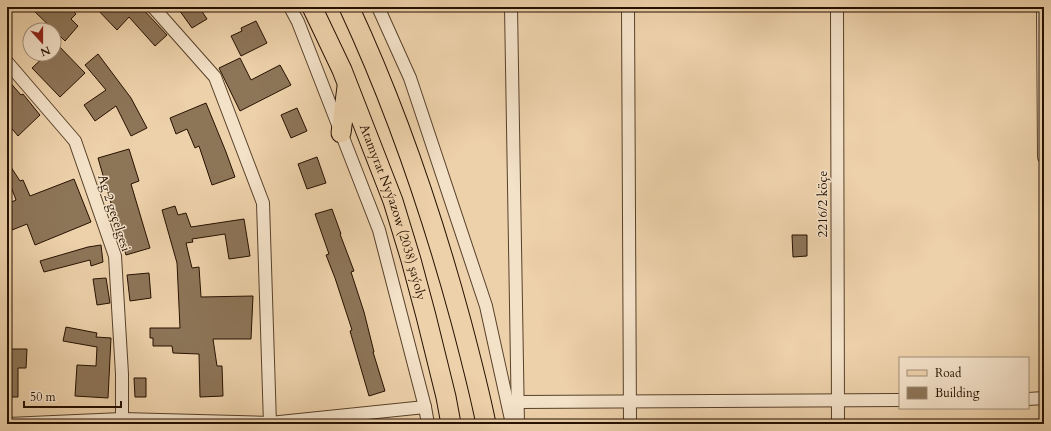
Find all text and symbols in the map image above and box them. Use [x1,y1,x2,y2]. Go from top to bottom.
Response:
north arrow [22,22,62,62]
text: N [38,42,53,60]
street label: Atamyrat Nyýazow (2038) şaýoly [355,122,430,302]
street label: 2216/2 köçe [814,171,832,237]
street label: Ag 2 geçelgesi [93,172,135,254]
legend [899,357,1029,409]
text: Road [935,365,962,381]
scale bar [24,383,121,409]
text: Building [935,385,980,401]
text: 50 m [30,389,57,405]

